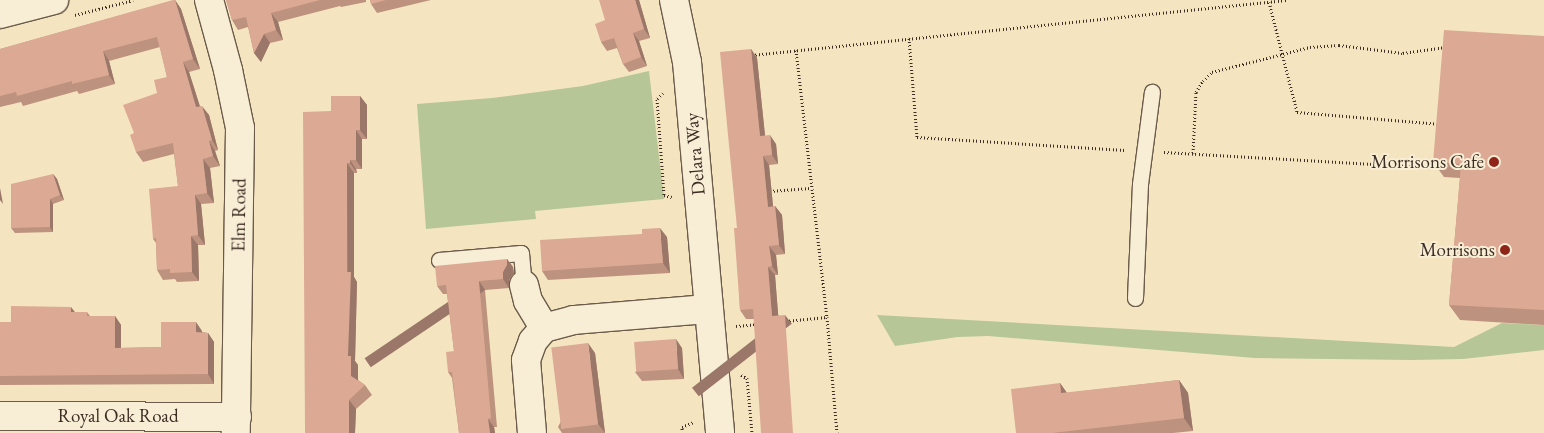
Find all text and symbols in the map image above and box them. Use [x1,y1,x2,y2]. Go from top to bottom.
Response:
street label: Delara Way [680,112,710,196]
place label: Morrisons Cafe [1371,151,1484,173]
marker: Morrisons Cafe [1488,156,1500,168]
street label: Elm Road [227,178,251,252]
place label: Morrisons [1420,239,1495,261]
marker: Morrisons [1499,244,1511,256]
street label: Royal Oak Road [57,405,179,427]

